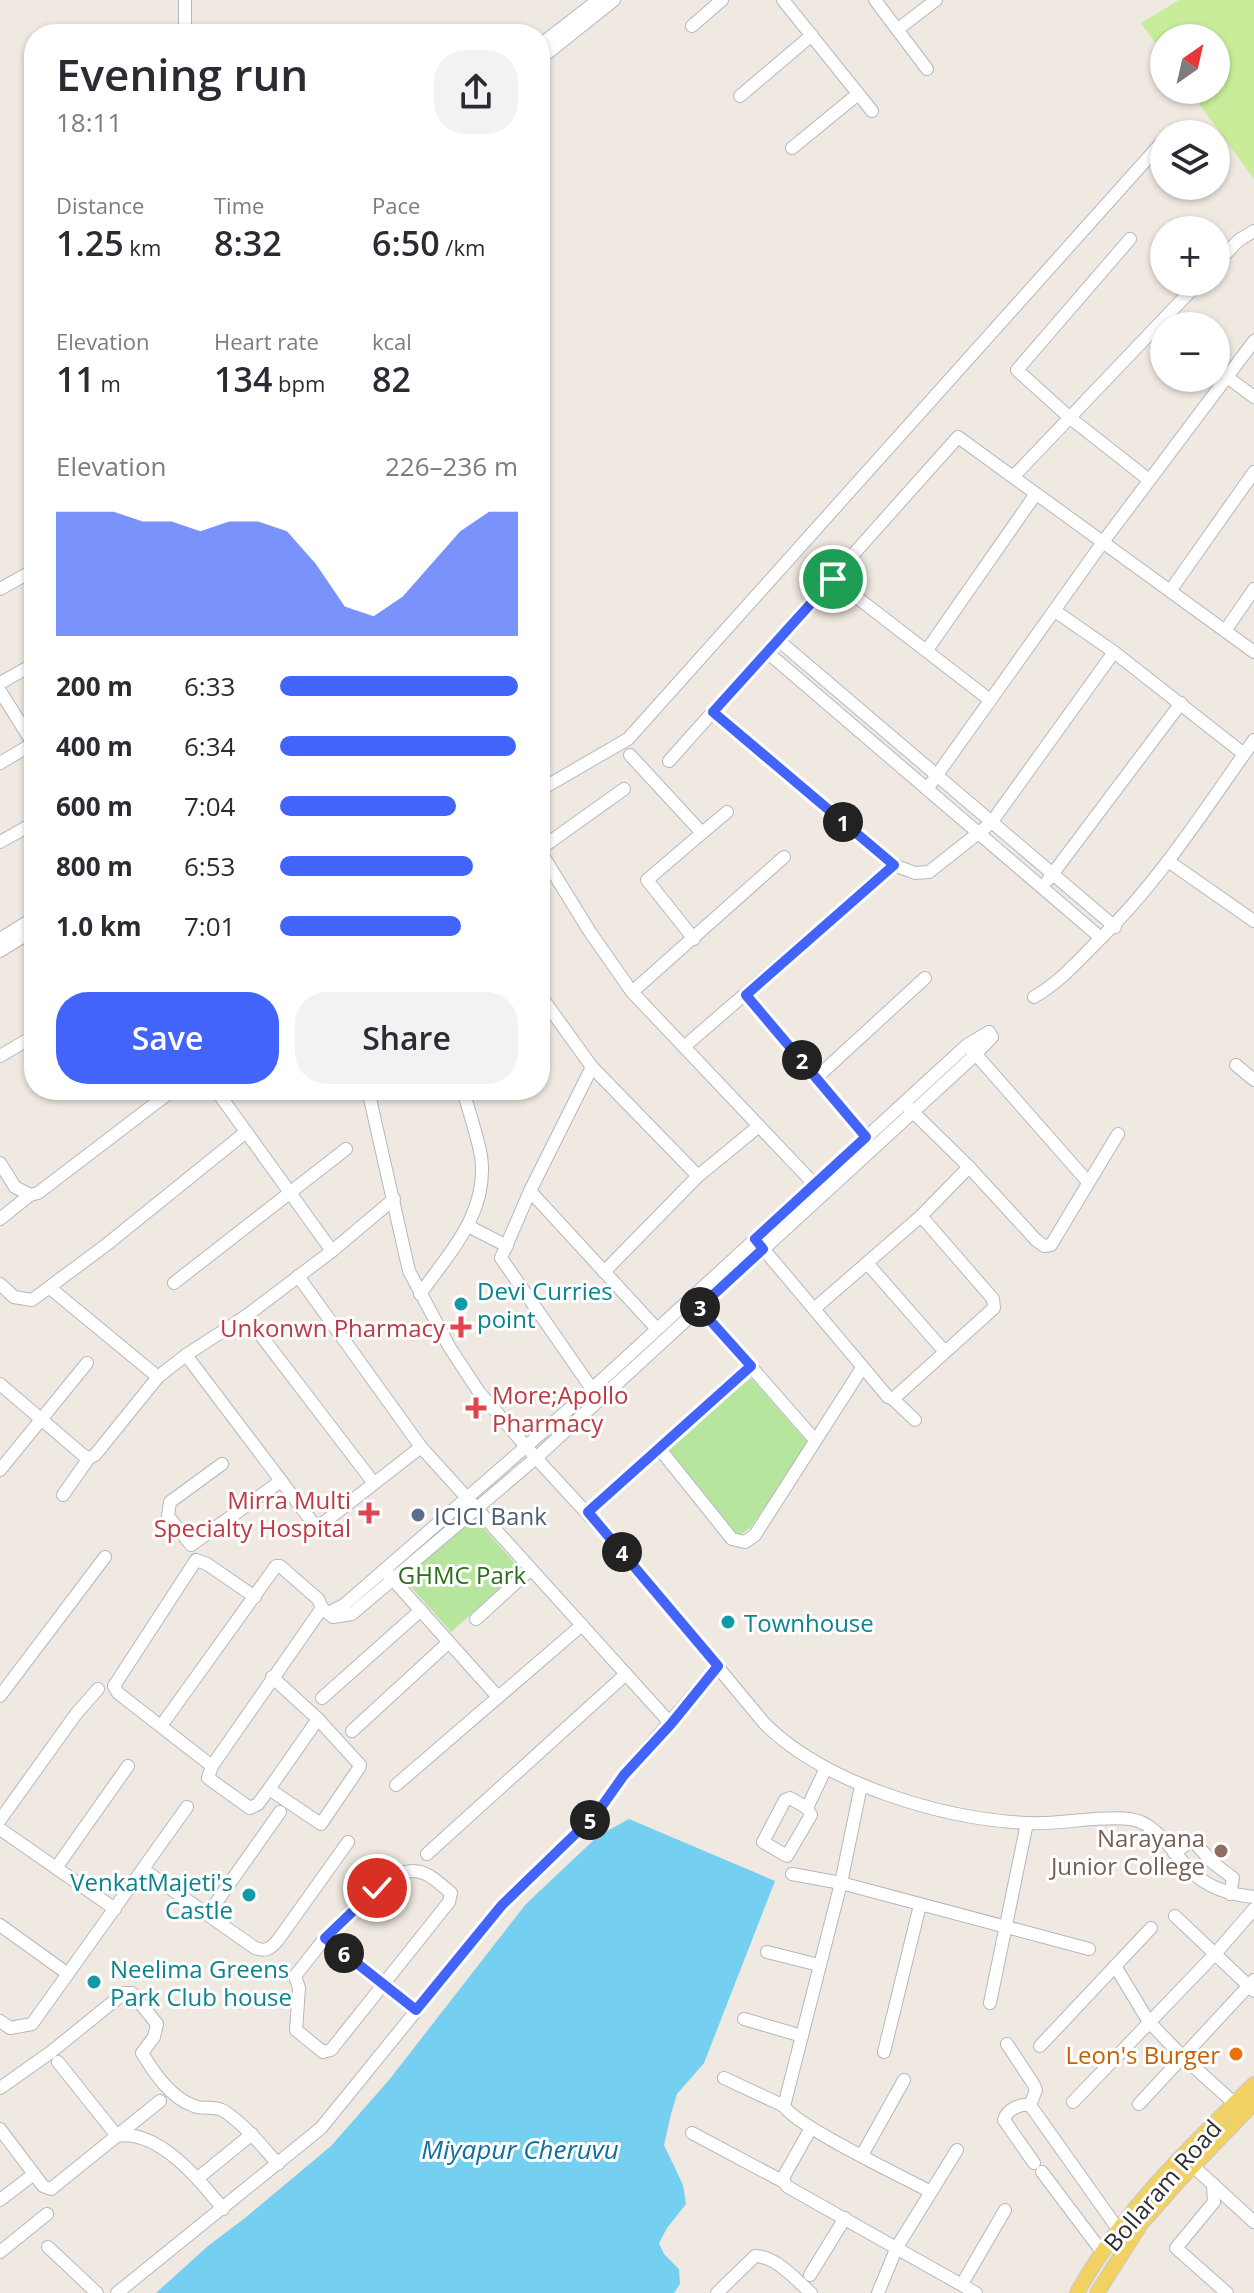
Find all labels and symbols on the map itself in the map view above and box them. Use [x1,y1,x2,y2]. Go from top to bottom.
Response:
north arrow [1150,24,1230,104]
pin [799,545,867,613]
pin: 1 [823,802,863,842]
pin: 2 [782,1040,822,1080]
place label: Devi Curries point [477,1274,613,1335]
pin: 3 [680,1287,720,1327]
marker: Devi Curries point [452,1295,470,1313]
place label: Unkonwn Pharmacy [220,1311,446,1344]
marker: Unkonwn Pharmacy [452,1318,470,1336]
place label: More;Apollo Pharmacy [492,1378,628,1439]
marker: More;Apollo Pharmacy [467,1399,485,1417]
place label: Mirra Multi Specialty Hospital [154,1483,351,1544]
place label: ICICI Bank [434,1499,547,1532]
marker: Mirra Multi Specialty Hospital [358,1502,380,1524]
marker: ICICI Bank [409,1506,427,1524]
pin: 4 [602,1532,642,1572]
park label: GHMC Park [398,1558,527,1591]
place label: Townhouse [744,1606,874,1639]
marker: Townhouse [719,1613,737,1631]
pin: 5 [570,1800,610,1840]
place label: Narayana Junior College [1049,1821,1205,1882]
marker: Narayana Junior College [1212,1842,1230,1860]
pin [343,1854,411,1922]
place label: VenkatMajeti's Castle [70,1865,233,1926]
marker: VenkatMajeti's Castle [240,1886,258,1904]
pin: 6 [324,1933,364,1973]
place label: Neelima Greens Park Club house [110,1952,292,2013]
marker: Neelima Greens Park Club house [85,1973,103,1991]
place label: Leon's Burger [1066,2038,1220,2071]
marker: Leon's Burger [1227,2045,1245,2063]
street label: Bollaram Road [1096,2112,1228,2258]
water label: Miyapur Cheruvu [421,2131,619,2167]

